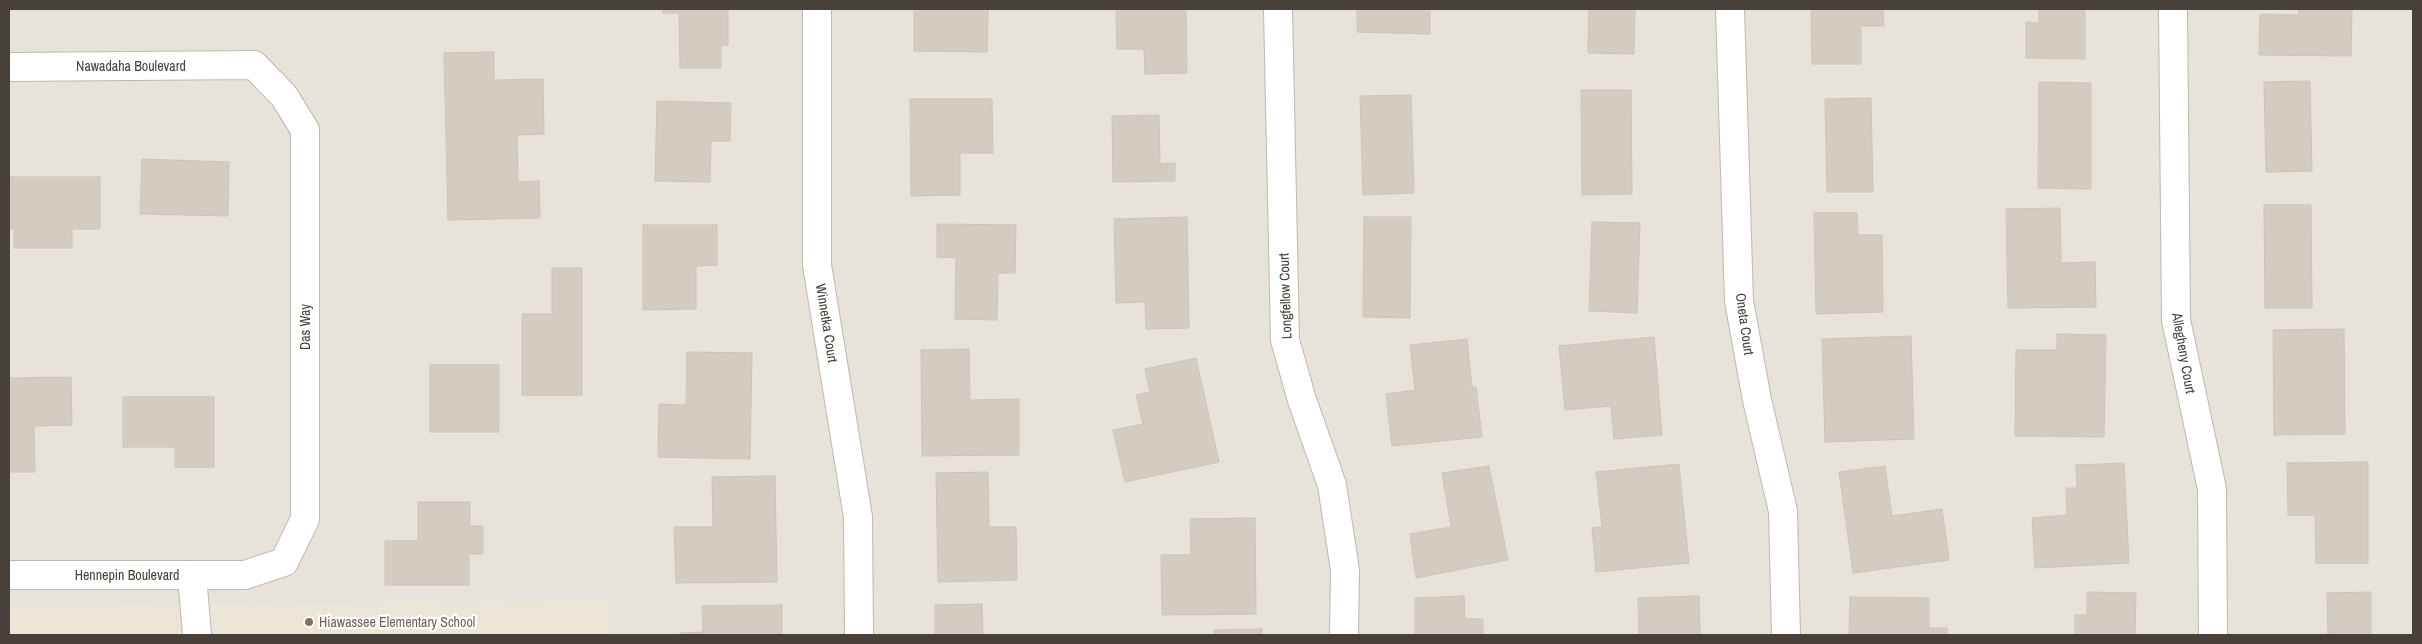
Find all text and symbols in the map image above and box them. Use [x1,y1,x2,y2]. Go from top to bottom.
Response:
street label: Nawadaha Boulevard [76,57,186,75]
street label: Longfellow Court [1275,253,1295,339]
street label: Winnetka Court [812,282,842,364]
street label: Oneta Court [1732,292,1758,356]
street label: Das Way [296,304,314,350]
street label: Allegheny Court [2168,310,2200,395]
street label: Hennepin Boulevard [75,566,179,584]
place label: Hiawassee Elementary School [319,613,475,631]
marker: Hiawassee Elementary School [303,616,315,628]

